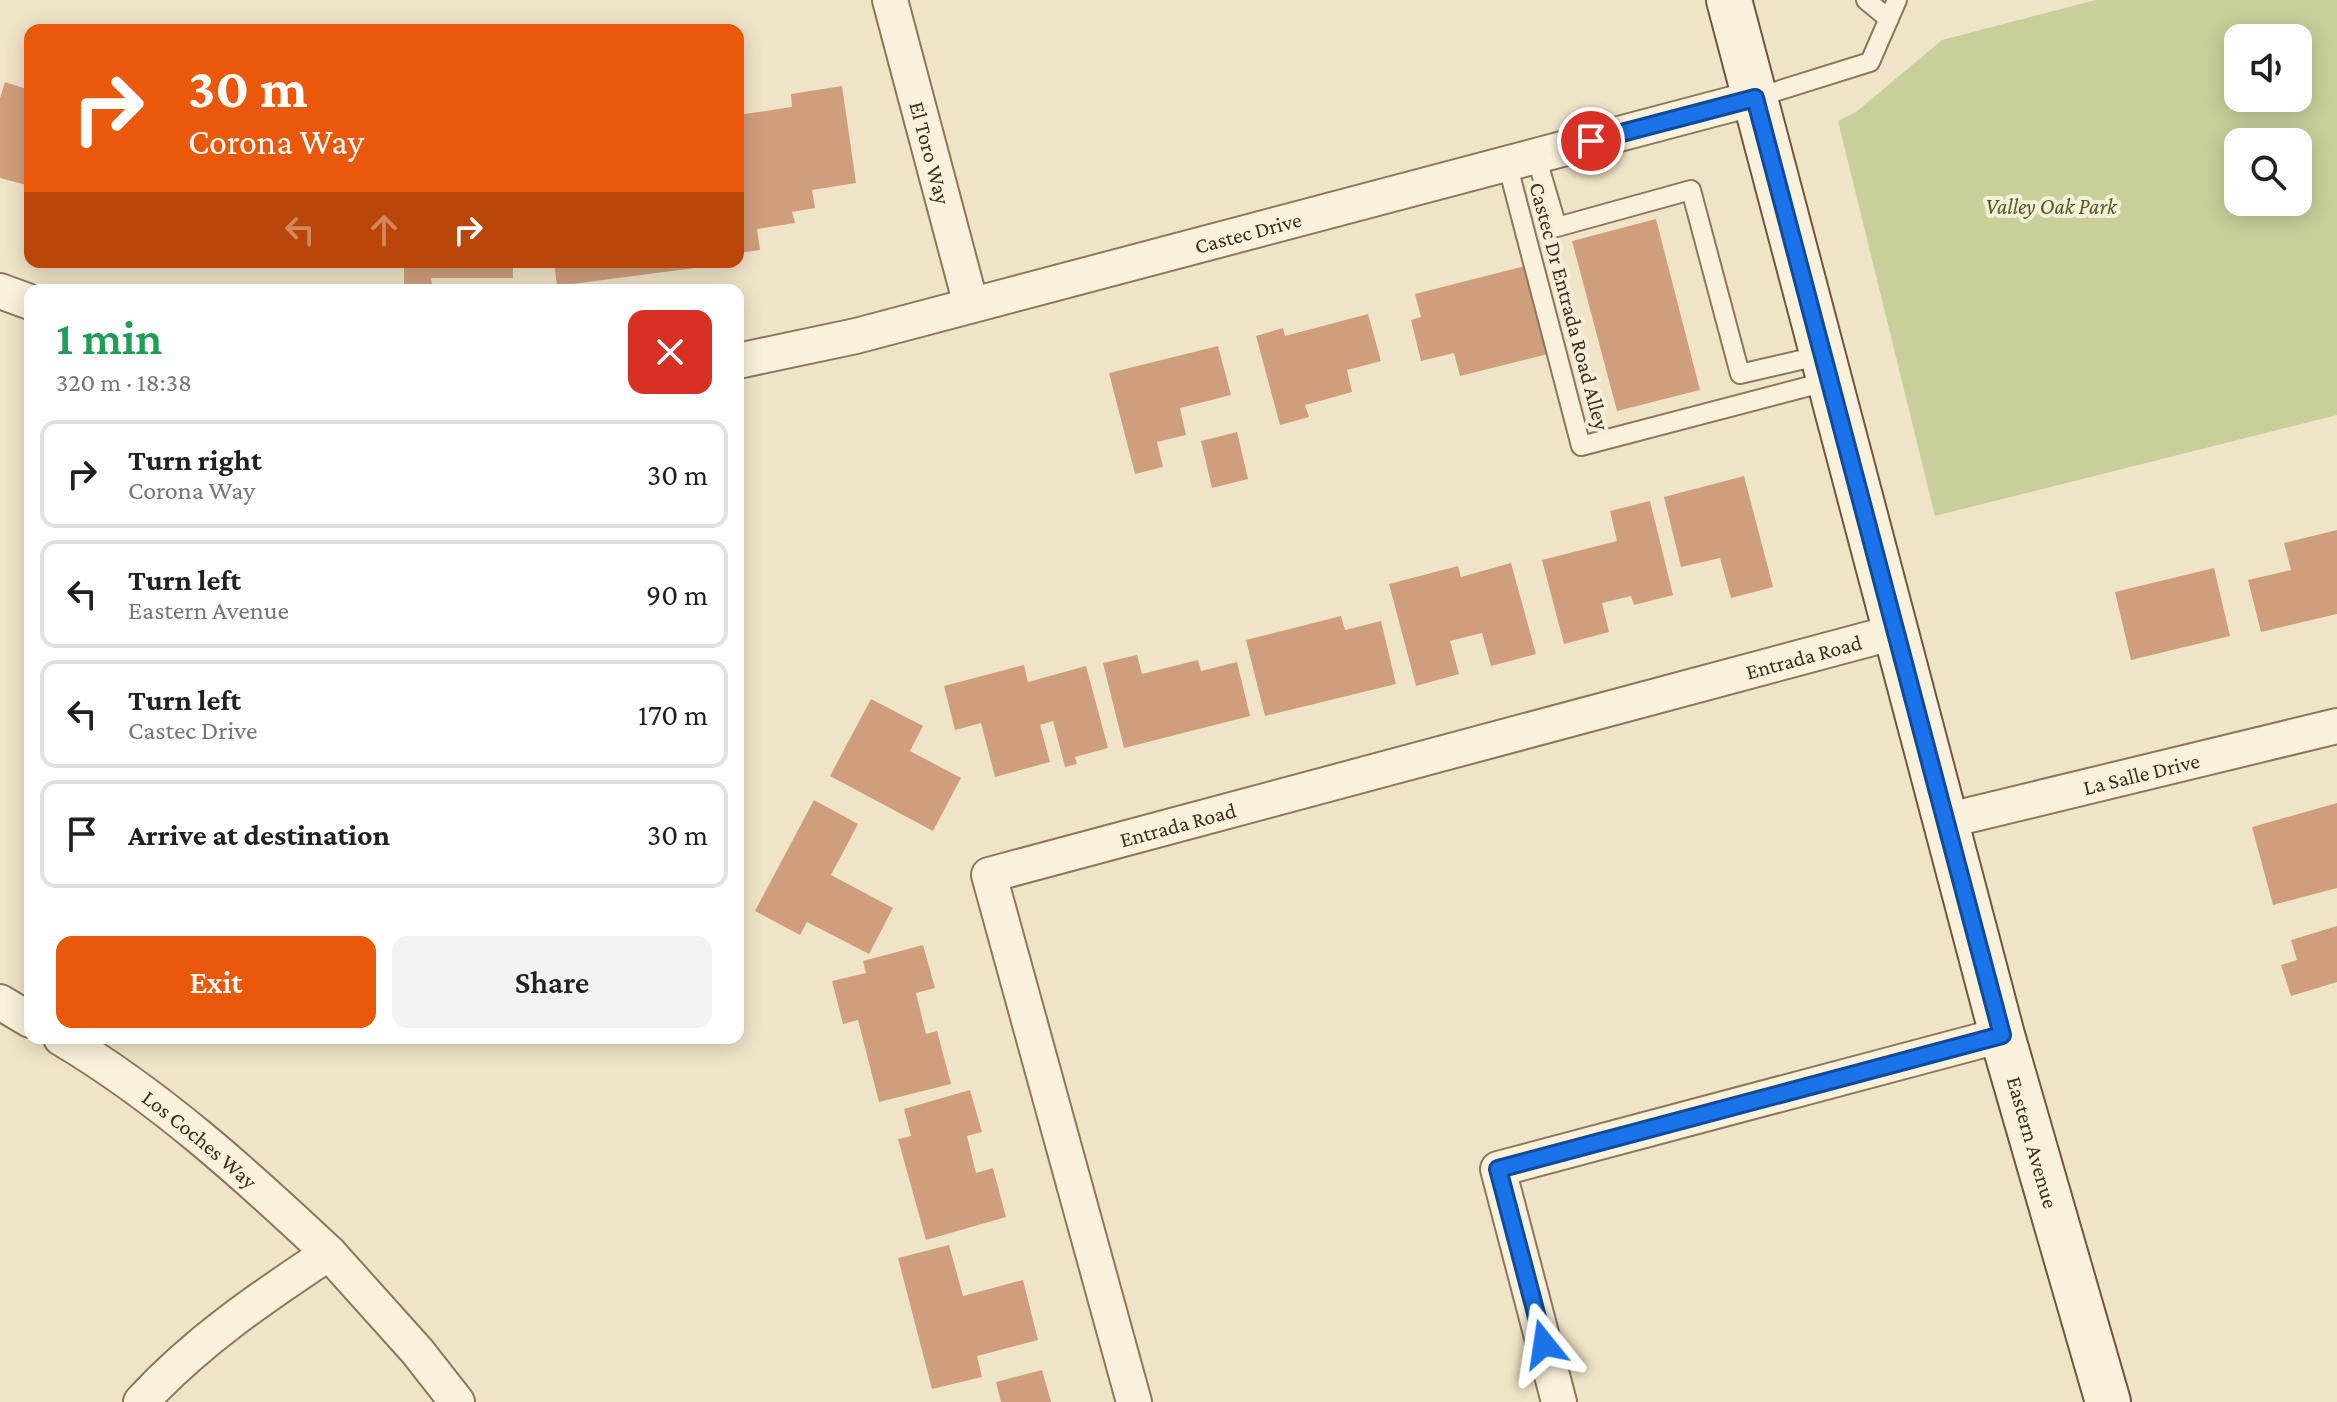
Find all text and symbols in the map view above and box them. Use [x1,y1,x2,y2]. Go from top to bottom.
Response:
map controls [2224,24,2312,216]
button: sound [2224,24,2312,112]
icon: right [56,56,160,160]
text: 30 m [188,57,308,119]
street label: El Toro Way [904,99,956,208]
pin [1557,107,1625,175]
icon: arrive [1569,119,1613,163]
text: Corona Way [188,122,364,162]
button: search [2224,128,2312,216]
street label: Castec Dr Entrada Road Alley [1524,180,1615,434]
park label: Valley Oak Park [1985,194,2118,219]
street label: Castec Drive [1192,207,1304,259]
icon: left [278,208,322,252]
icon: ahead [362,208,406,252]
icon: right [446,208,490,252]
button: close [628,310,712,394]
text: 1 min [56,311,163,364]
text: 320 m · 18:38 [56,368,192,397]
text: Turn right [128,443,262,476]
icon: right [60,452,104,496]
text: 30 m [647,458,708,491]
text: Corona Way [128,476,255,505]
text: Turn left [128,563,241,596]
icon: left [60,572,104,616]
text: 90 m [646,578,708,611]
text: Eastern Avenue [128,596,289,625]
street label: Entrada Road [1743,629,1865,685]
text: Turn left [128,683,241,716]
icon: left [60,692,104,736]
text: 170 m [638,698,708,731]
text: Castec Drive [128,716,258,745]
street label: La Salle Drive [2081,748,2202,800]
street label: Entrada Road [1117,797,1239,852]
icon: arrive [60,812,104,856]
text: Arrive at destination [128,818,390,851]
text: 30 m [647,818,708,851]
button: Exit [56,936,376,1028]
button: Share [392,936,712,1028]
street label: Eastern Avenue [2002,1073,2063,1211]
street label: Los Coches Way [137,1085,263,1194]
position arrow [1502,1302,1586,1386]

